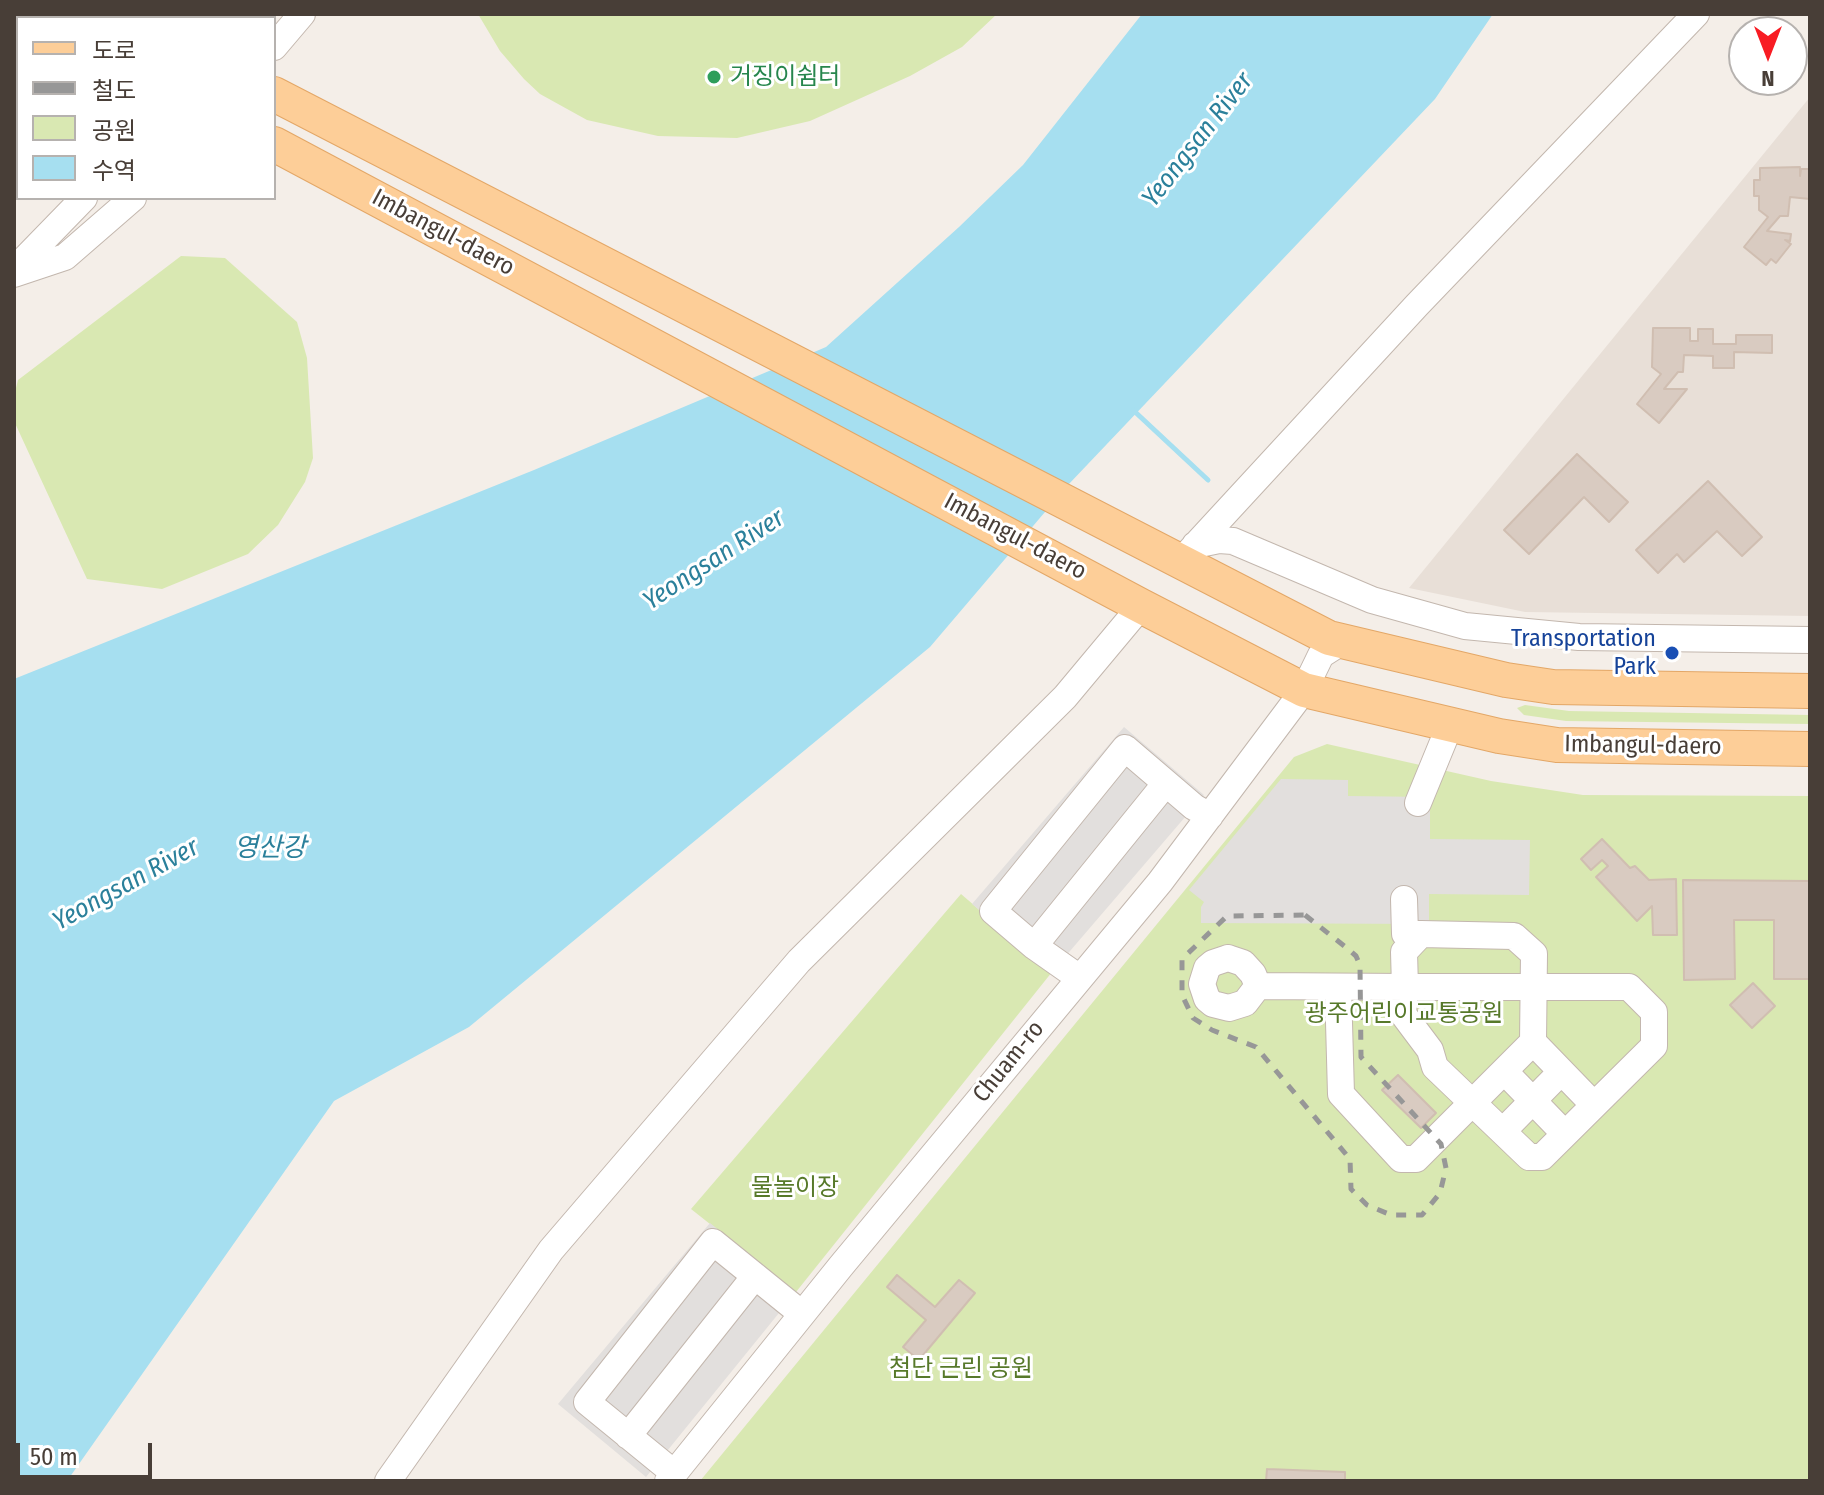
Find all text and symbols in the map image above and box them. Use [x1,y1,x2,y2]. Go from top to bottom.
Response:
legend [16,16,276,200]
north arrow [1728,16,1808,96]
text: 도로 [92,37,136,65]
place label: 거징이쉼터 [730,63,840,91]
text: N [1761,65,1775,92]
water label: Yeongsan River [1136,67,1260,213]
marker: 거징이쉼터 [705,68,723,86]
text: 철도 [92,77,136,105]
text: 공원 [92,117,136,145]
text: 수역 [92,157,136,185]
street label: Imbangul-daero [367,183,519,283]
street label: Imbangul-daero [939,487,1091,587]
water label: Yeongsan River [638,503,790,617]
place label: Transportation Park [1511,625,1656,681]
marker: Transportation Park [1663,644,1681,662]
street label: Imbangul-daero [1564,730,1722,762]
water label: Yeongsan River [48,832,204,938]
water label: 영산강 [234,833,306,865]
park label: 광주어린이교통공원 [1305,1000,1503,1028]
street label: Chuam-ro [967,1015,1051,1109]
park label: 물놀이장 [751,1174,839,1202]
park label: 첨단 근린 공원 [889,1355,1033,1383]
scale bar [20,1427,156,1477]
text: 50 m [30,1443,78,1471]

